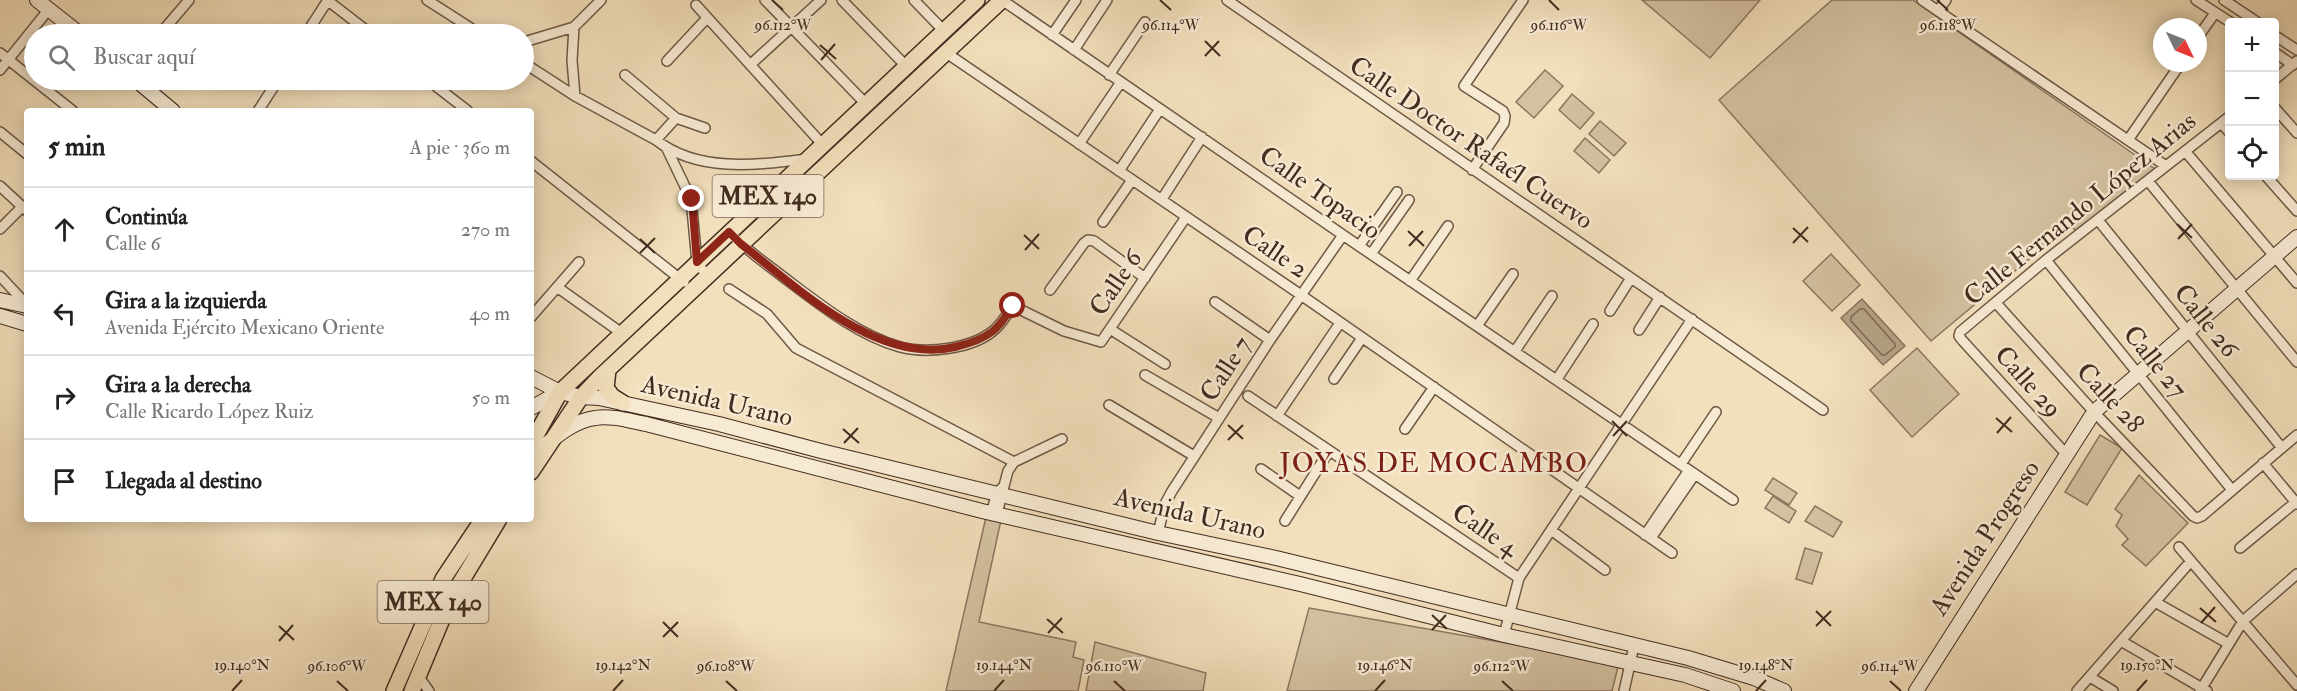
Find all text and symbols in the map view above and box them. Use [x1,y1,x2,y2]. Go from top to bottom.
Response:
text: 96.112°W [753,16,812,35]
text: 96.114°W [1141,16,1200,35]
text: 96.116°W [1530,16,1588,35]
text: 96.118°W [1919,16,1977,35]
north arrow [2153,18,2207,72]
map controls [2225,18,2279,180]
button: + [2225,18,2279,72]
search box [24,24,534,90]
icon: search [45,41,78,74]
text: Buscar aquí [93,43,195,71]
street label: Calle Doctor Rafaél Cuervo [1343,49,1599,237]
button: − [2225,72,2279,126]
street label: Calle Fernando López Arias [1957,105,2203,313]
button: locate [2225,126,2279,180]
text: 5 min [48,131,105,163]
text: A pie · 360 m [409,135,510,160]
street label: Calle Topacio [1252,139,1387,247]
road number: MEX 140 [712,175,824,217]
route end [678,185,704,211]
text: Continúa [105,203,188,231]
icon: ahead [48,213,81,246]
text: 270 m [461,217,510,242]
street label: Calle 2 [1236,218,1314,286]
text: Calle 6 [105,231,161,256]
street label: Calle 6 [1083,243,1151,322]
street label: Calle 26 [2167,278,2247,366]
text: Gira a la izquierda [105,287,266,315]
route start [999,292,1025,318]
icon: left [48,297,81,330]
text: 40 m [469,301,510,326]
text: Avenida Ejército Mexicano Oriente [105,315,384,340]
street label: Calle 27 [2116,319,2194,405]
street label: Calle 7 [1193,330,1259,408]
street label: Calle 29 [1987,339,2069,425]
street label: Calle 28 [2069,356,2151,440]
street label: Avenida Urano [637,368,796,434]
text: Gira a la derecha [105,371,251,399]
icon: right [48,381,81,414]
text: 50 m [471,385,510,410]
text: Calle Ricardo López Ruiz [105,399,313,424]
district label: JOYAS DE MOCAMBO [1279,447,1588,480]
street label: Avenida Progreso [1922,454,2047,622]
icon: arrive [48,465,81,498]
text: Llegada al destino [105,467,262,495]
street label: Avenida Urano [1110,481,1269,547]
street label: Calle 4 [1446,496,1525,564]
road number: MEX 140 [378,581,488,623]
text: 19.140°N [214,656,270,675]
text: 19.142°N [595,656,651,675]
text: 19.144°N [976,656,1033,675]
text: 19.146°N [1357,656,1413,675]
text: 19.148°N [1738,656,1794,675]
text: 19.150°N [2120,656,2175,675]
text: 96.106°W [306,657,367,676]
text: 96.108°W [696,657,756,676]
text: 96.110°W [1084,657,1143,676]
text: 96.112°W [1472,657,1531,676]
text: 96.114°W [1860,657,1919,676]

